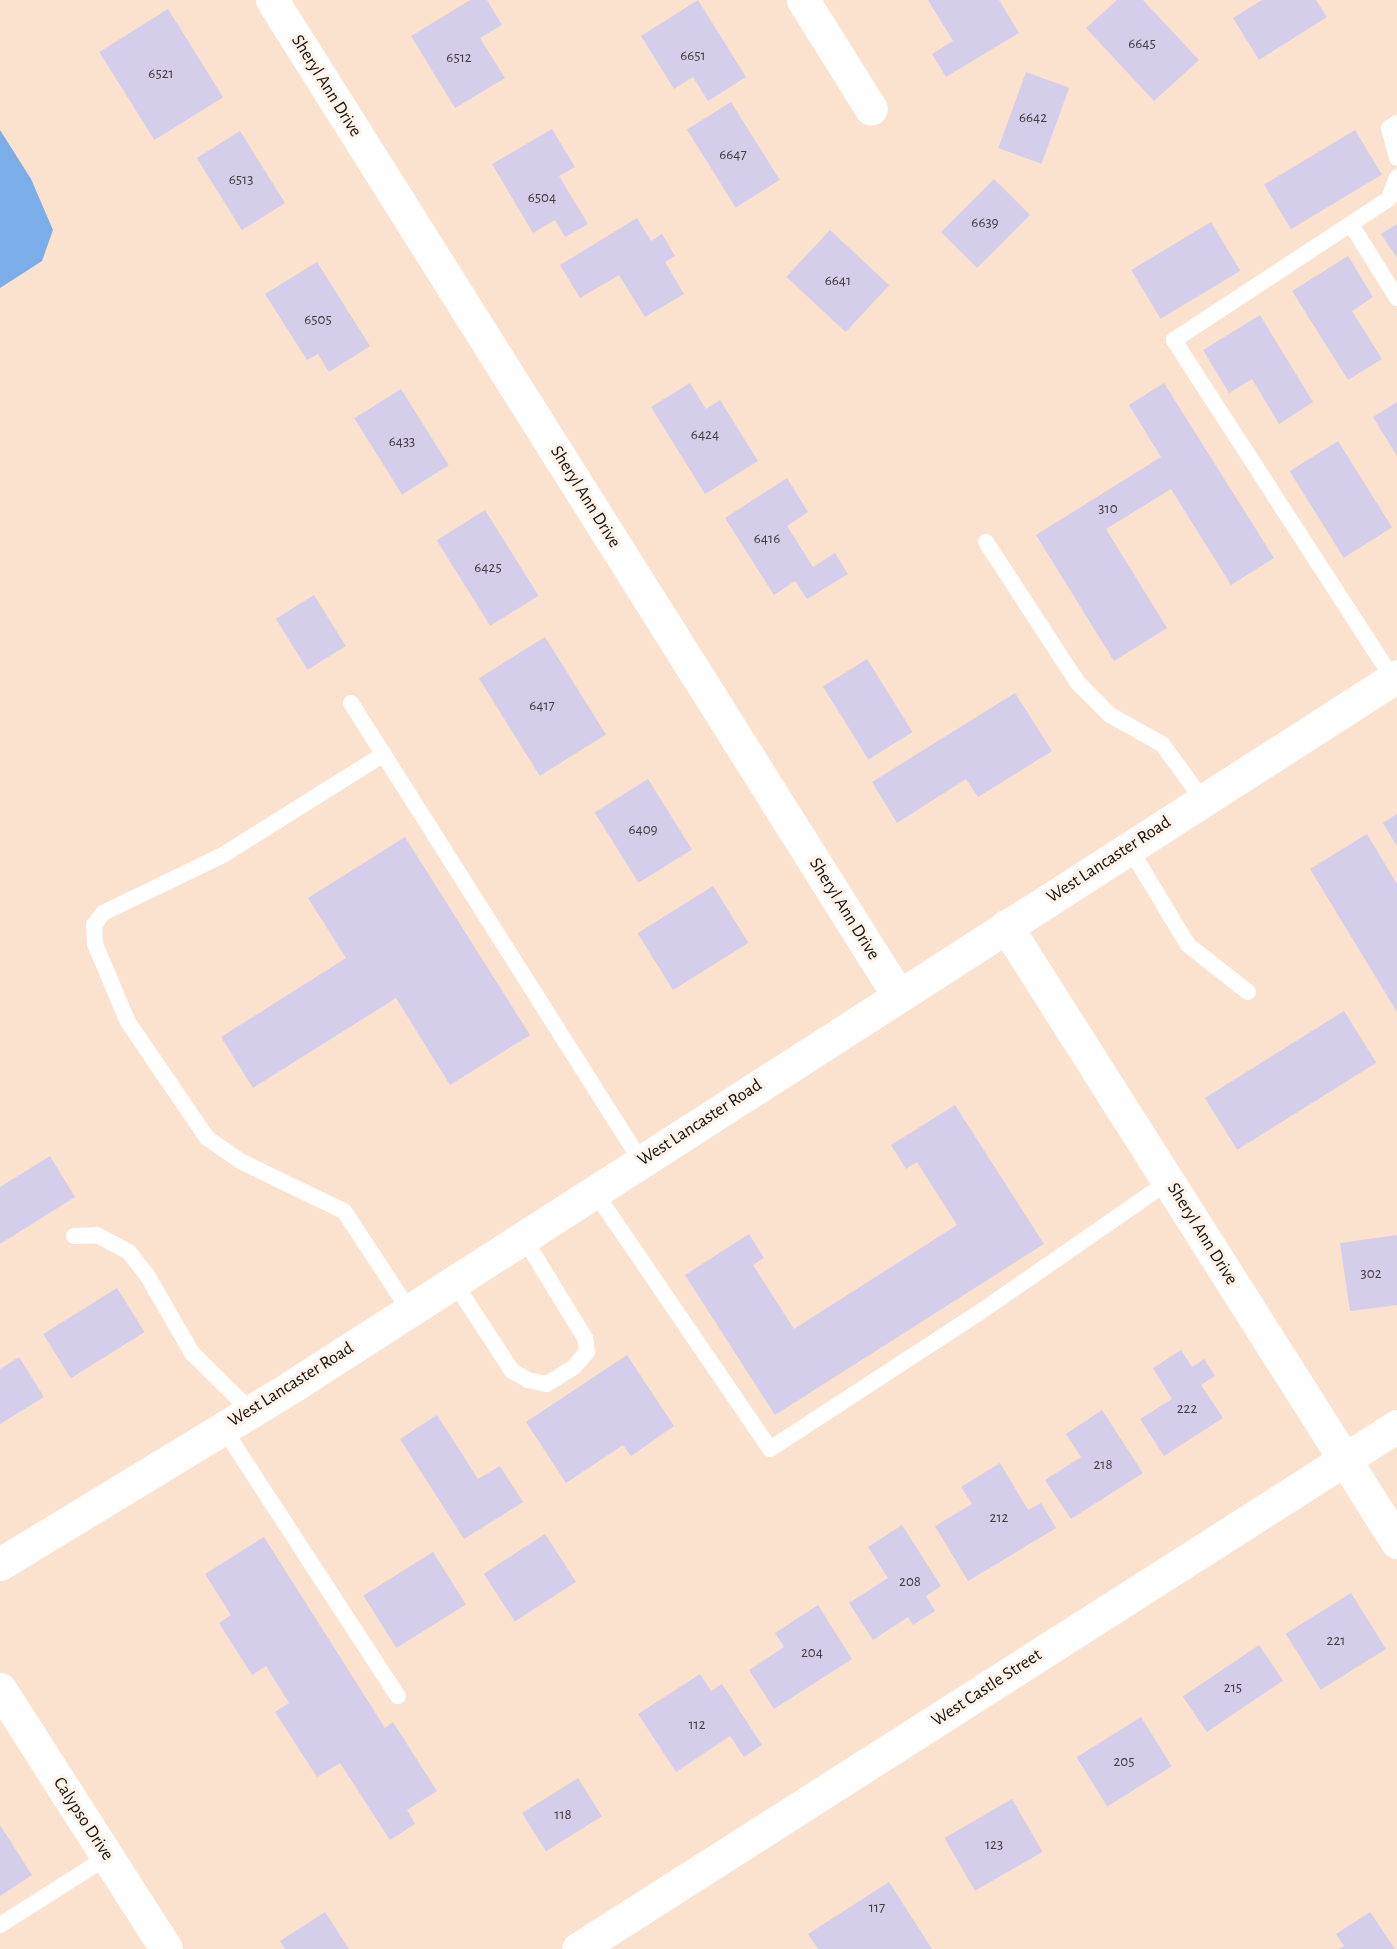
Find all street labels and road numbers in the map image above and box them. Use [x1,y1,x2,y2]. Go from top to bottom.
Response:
street label: Sheryl Ann Drive [286,31,366,141]
street label: Sheryl Ann Drive [545,442,625,552]
street label: West Lancaster Road [1043,812,1175,908]
street label: Sheryl Ann Drive [804,854,884,964]
street label: West Lancaster Road [634,1075,766,1171]
street label: Sheryl Ann Drive [1162,1179,1242,1289]
street label: West Lancaster Road [224,1338,358,1432]
street label: West Castle Street [928,1644,1046,1732]
street label: Calypso Drive [48,1773,118,1865]

